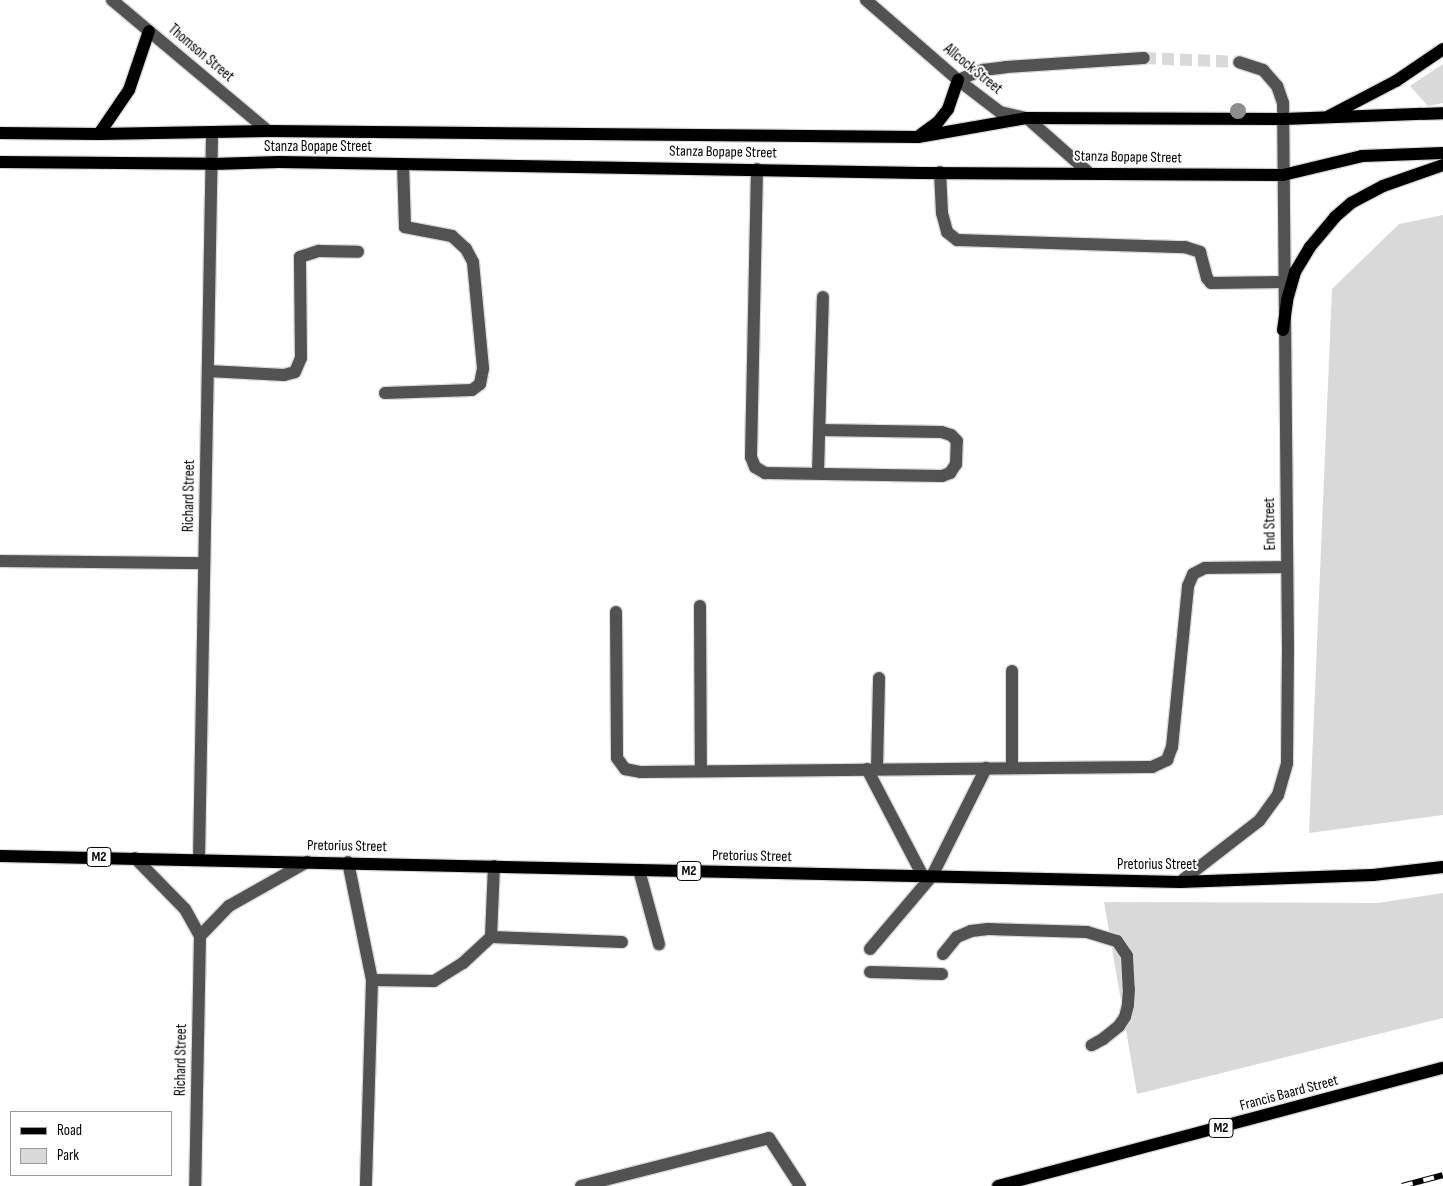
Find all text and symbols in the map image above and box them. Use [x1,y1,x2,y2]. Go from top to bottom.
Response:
street label: Thomson Street [164,20,238,86]
street label: Allcock Street [940,40,1006,98]
street label: Stanza Bopape Street [264,138,372,156]
street label: Stanza Bopape Street [669,142,777,162]
street label: Stanza Bopape Street [1074,147,1182,167]
street label: Richard Street [179,460,199,532]
street label: End Street [1261,497,1279,551]
street label: Pretorius Street [307,836,387,856]
road number: M2 [86,846,112,869]
street label: Pretorius Street [712,846,792,866]
street label: Pretorius Street [1117,856,1197,874]
road number: M2 [676,859,702,882]
street label: Richard Street [171,1024,191,1096]
street label: Francis Baard Street [1238,1071,1340,1115]
legend [10,1111,172,1176]
road number: M2 [1208,1116,1234,1140]
text: Road [57,1121,82,1140]
text: Park [57,1146,79,1165]

